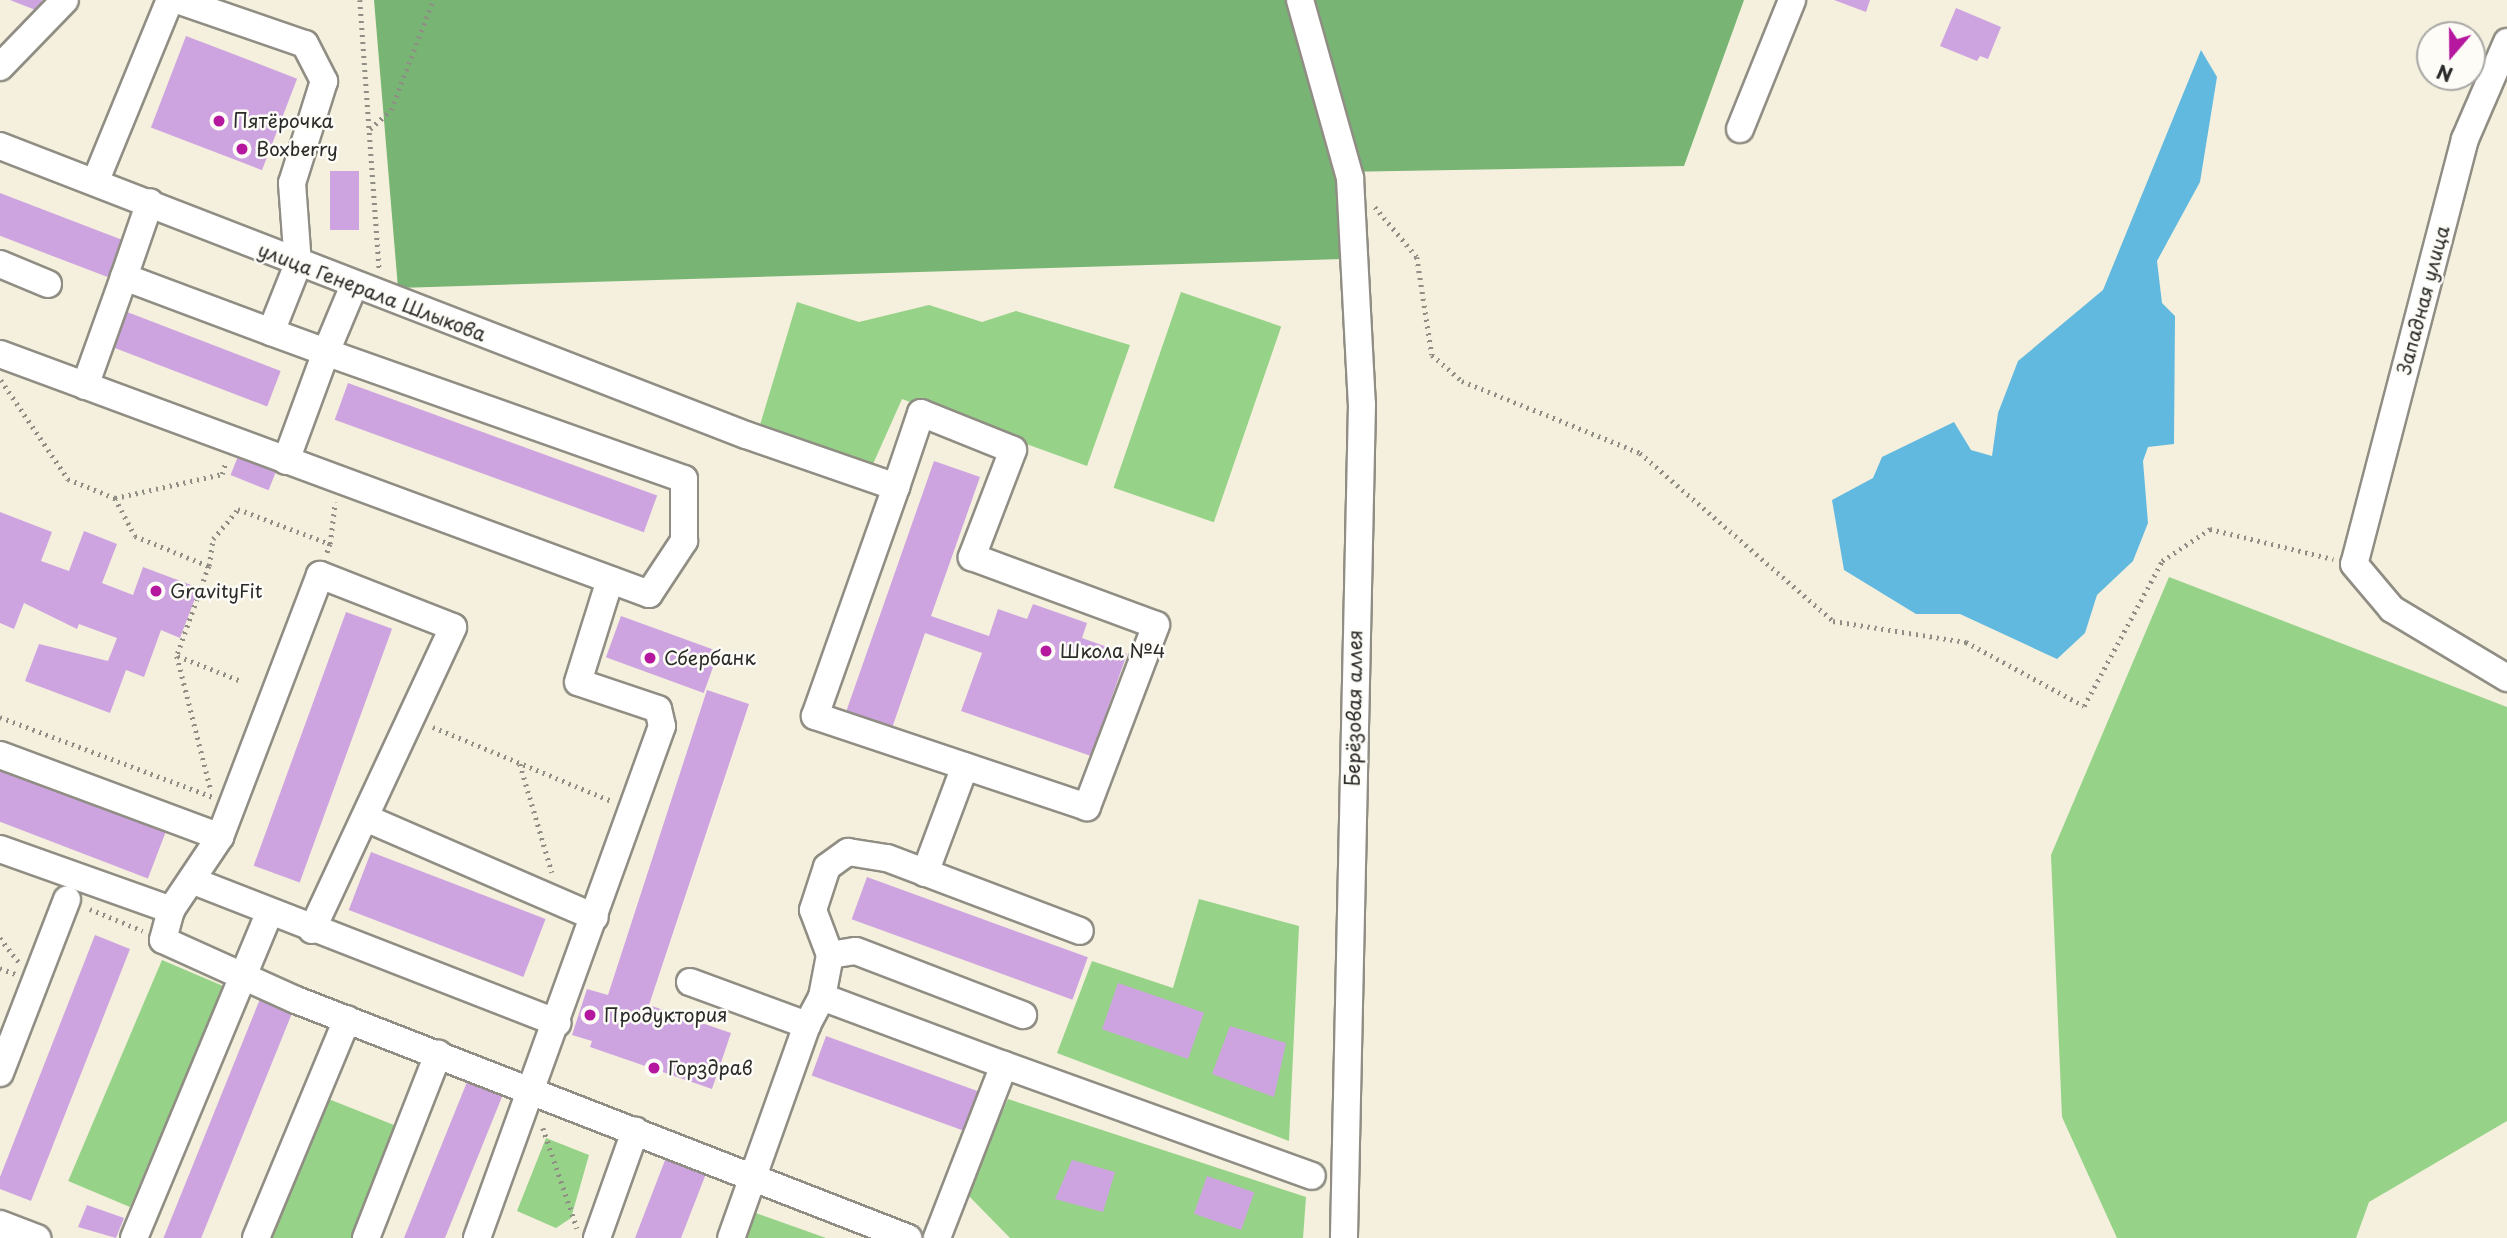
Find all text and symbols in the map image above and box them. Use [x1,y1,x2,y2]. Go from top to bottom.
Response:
north arrow [2416,21,2486,91]
text: N [2433,58,2456,90]
place label: Пятёрочка [233,110,334,132]
marker: Пятёрочка [211,113,227,129]
place label: Boxberry [256,138,338,160]
marker: Boxberry [234,141,250,157]
street label: Западная улица [2392,223,2454,377]
street label: улица Генерала Шлыкова [255,238,489,346]
place label: GravityFit [170,580,263,602]
marker: GravityFit [148,583,164,599]
street label: Берёзовая аллея [1341,630,1367,786]
place label: Школа №4 [1060,640,1166,662]
marker: Школа №4 [1038,643,1054,659]
place label: Сбербанк [664,647,756,669]
marker: Сбербанк [642,650,658,666]
place label: Продуктория [604,1004,727,1026]
marker: Продуктория [582,1007,598,1023]
place label: Горздрав [668,1057,753,1079]
marker: Горздрав [646,1060,662,1076]

